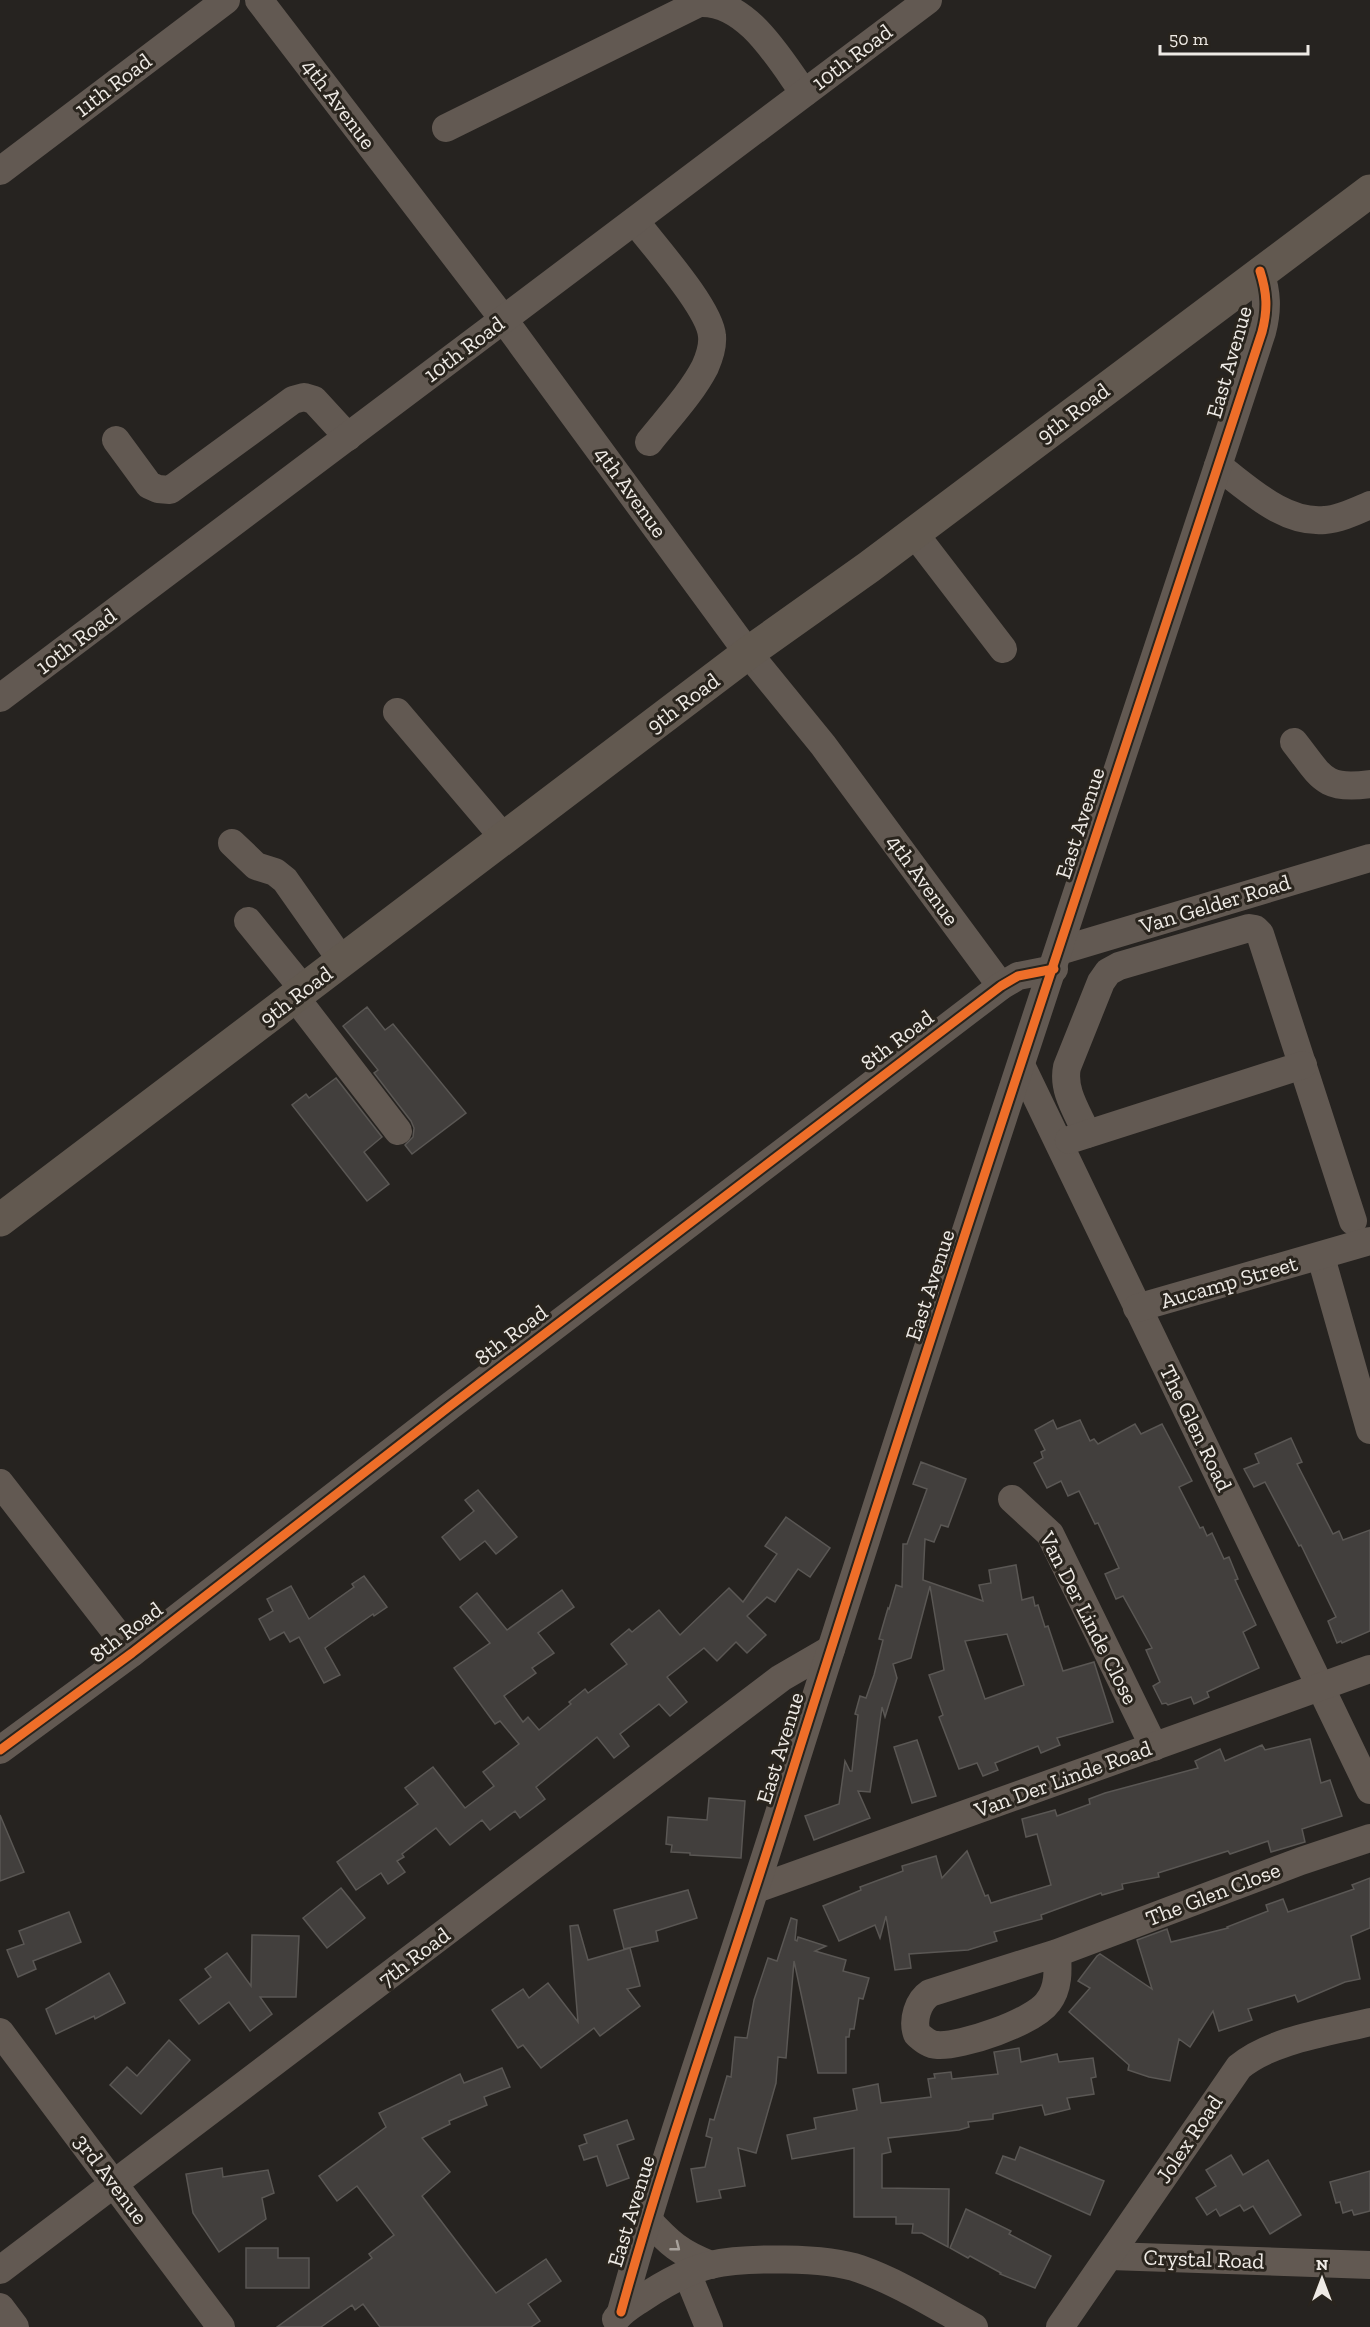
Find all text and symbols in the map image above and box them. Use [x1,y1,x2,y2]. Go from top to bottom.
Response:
street label: 10th Road [806,18,898,96]
scale bar [1160,18,1308,56]
text: 50 m [1169,28,1209,50]
street label: 11th Road [69,47,157,123]
street label: 4th Avenue [296,53,382,155]
street label: East Avenue [1200,303,1258,421]
street label: 10th Road [418,310,510,388]
street label: 9th Road [1031,377,1115,449]
street label: 4th Avenue [589,441,673,543]
street label: 10th Road [30,602,122,680]
street label: 9th Road [641,667,725,739]
street label: East Avenue [1049,764,1111,882]
street label: 4th Avenue [881,829,965,931]
street label: Van Gelder Road [1135,868,1294,940]
street label: 9th Road [254,960,338,1032]
street label: 8th Road [855,1004,939,1076]
street label: East Avenue [899,1226,961,1344]
street label: Aucamp Street [1157,1249,1301,1314]
street label: 8th Road [469,1299,553,1371]
street label: The Glen Road [1154,1360,1238,1496]
street label: Van Der Linde Close [1033,1526,1144,1709]
street label: 8th Road [84,1596,168,1668]
street label: East Avenue [750,1689,810,1807]
street label: Van Der Linde Road [970,1734,1155,1824]
street label: The Glen Close [1142,1856,1284,1932]
street label: 7th Road [373,1921,455,1993]
street label: Jolex Road [1150,2090,1228,2188]
street label: 3rd Avenue [68,2129,154,2229]
street label: East Avenue [601,2152,661,2270]
one-way arrow [669,2240,680,2251]
street label: Crystal Road [1143,2243,1265,2275]
north arrow [1292,2249,1352,2309]
text: N [1316,2255,1328,2274]

